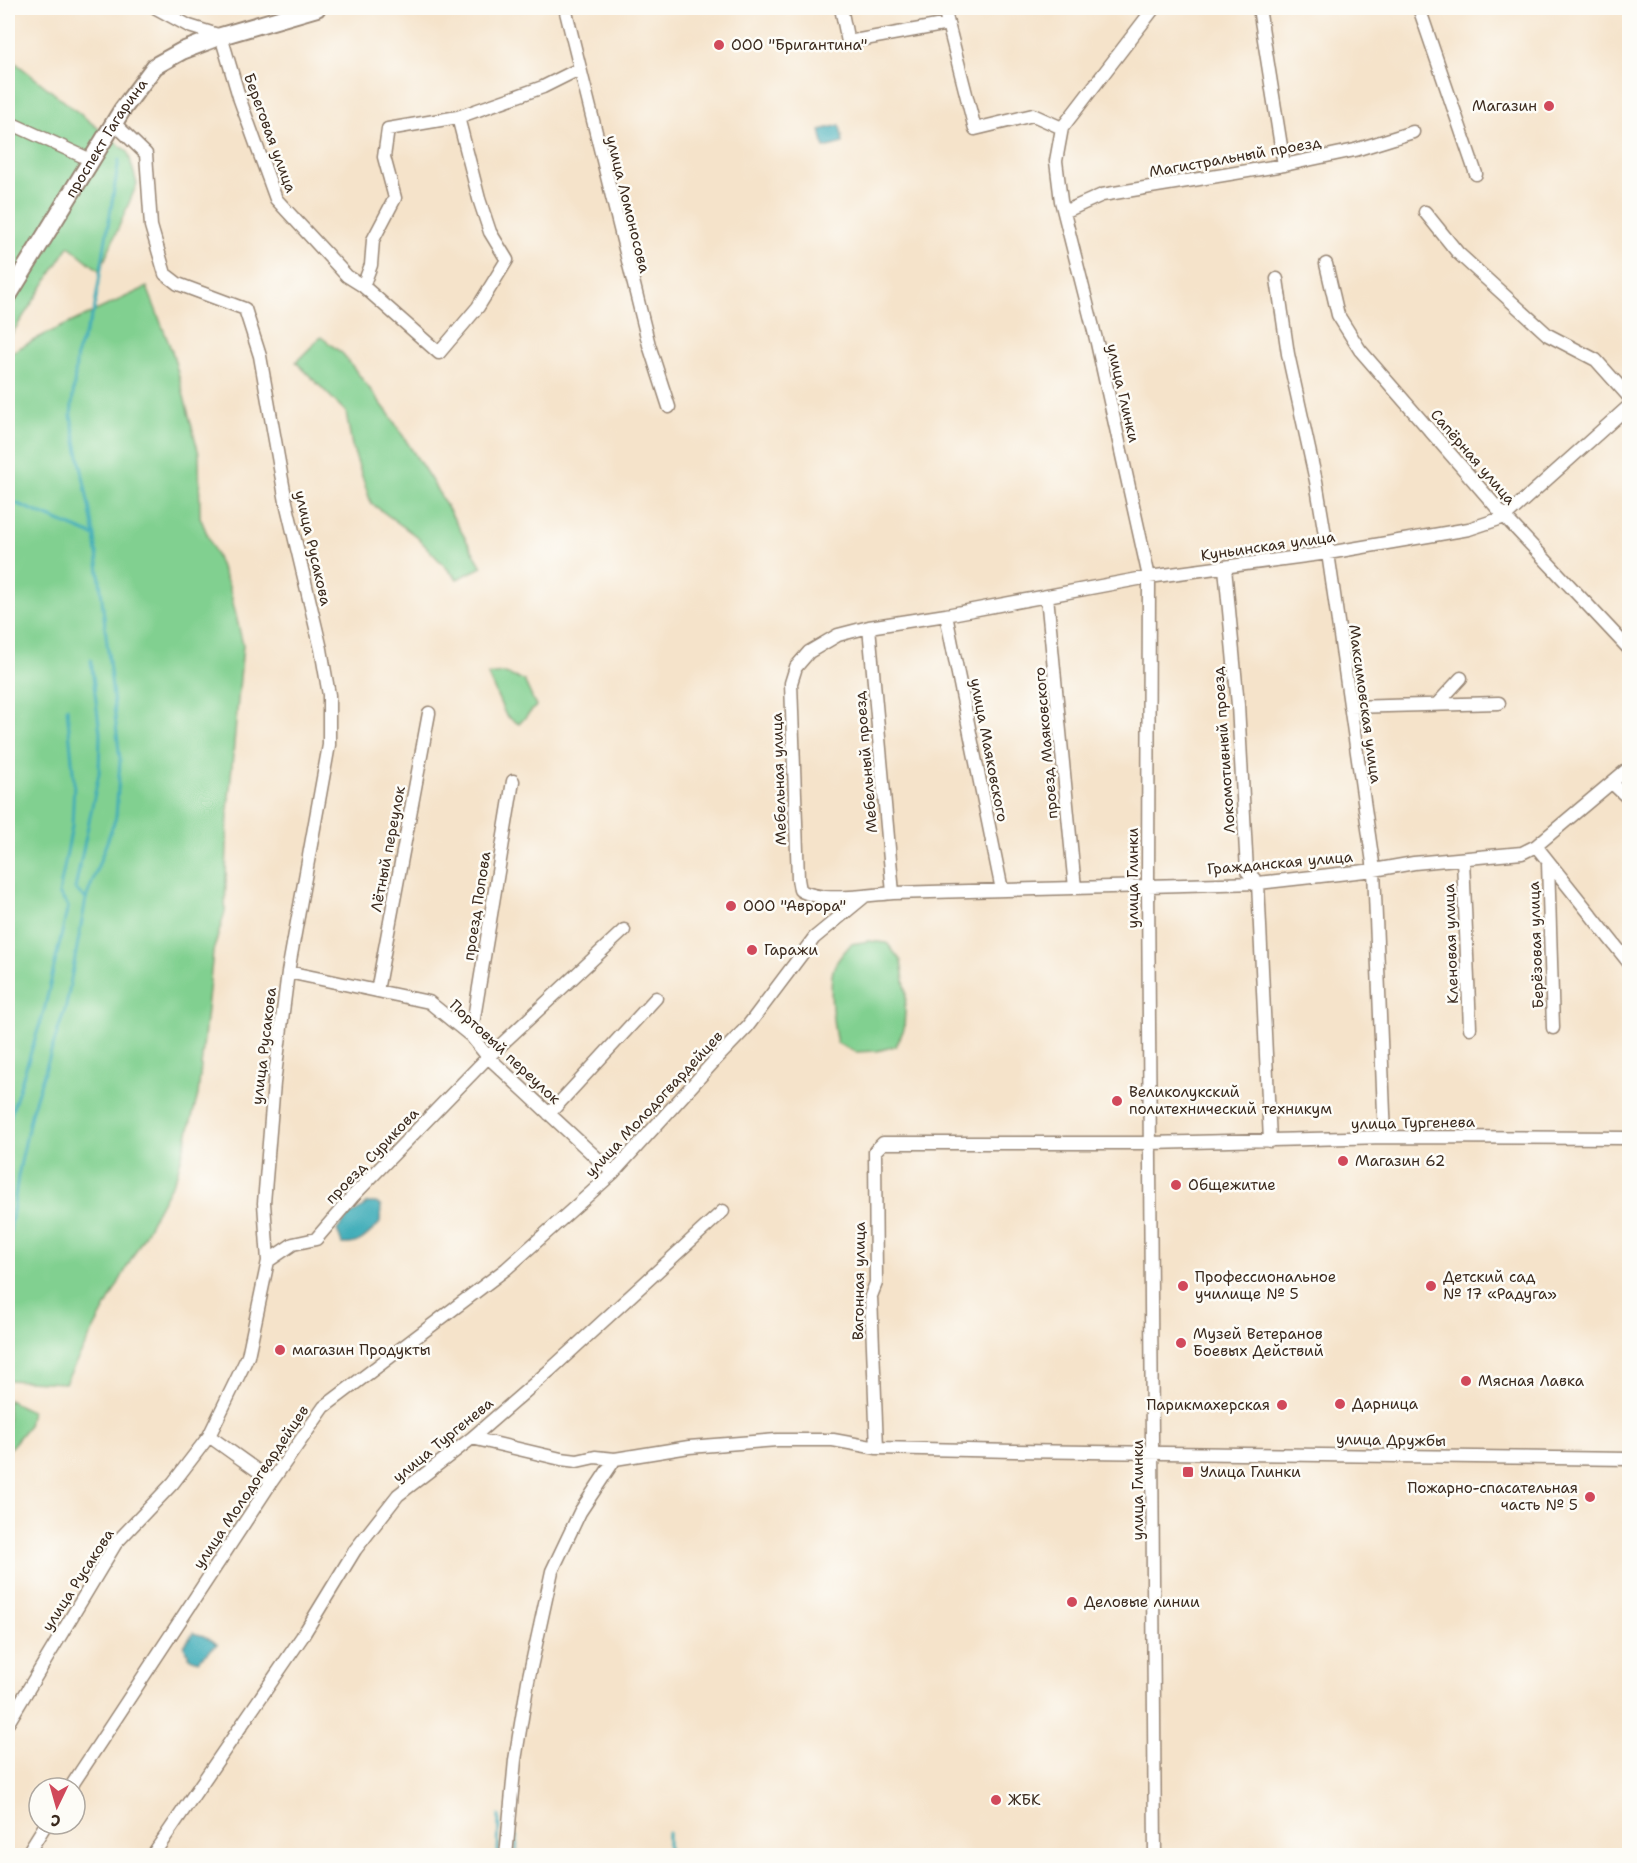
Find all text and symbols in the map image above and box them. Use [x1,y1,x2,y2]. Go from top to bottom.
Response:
place label: ООО "Бригантина" [731,35,867,55]
marker: ООО "Бригантина" [712,38,726,52]
street label: Береговая улица [239,70,301,196]
street label: проспект Гагарина [61,74,152,201]
place label: Магазин [1472,96,1537,116]
marker: Магазин [1542,99,1556,113]
street label: Магистральный проезд [1147,132,1323,182]
street label: улица Ломоносова [601,133,655,276]
street label: улица Глинки [1102,342,1144,445]
street label: Сапёрная улица [1426,405,1520,509]
street label: улица Русакова [290,488,336,608]
street label: Куньинская улица [1200,527,1337,565]
street label: Максимовская улица [1344,623,1386,785]
street label: Локомотивный проезд [1208,665,1240,834]
street label: проезд Маяковского [1029,666,1063,820]
street label: улица Маяковского [965,676,1013,824]
street label: Мебельный проезд [850,690,882,834]
street label: Мебельная улица [767,712,791,846]
street label: Лётный переулок [366,784,410,914]
street label: улица Глинки [1123,827,1143,928]
street label: Гражданская улица [1206,847,1354,879]
street label: проезд Попова [458,849,496,962]
street label: Берёзовая улица [1524,880,1548,1009]
street label: Кленовая улица [1439,883,1463,1004]
place label: ООО "Аврора" [743,896,846,916]
marker: ООО "Аврора" [724,899,738,913]
place label: Гаражи [764,940,818,960]
marker: Гаражи [745,943,759,957]
street label: улица Русакова [247,986,281,1106]
street label: Портовый переулок [445,995,565,1109]
street label: улица Молодогвардейцев [581,1026,727,1182]
place label: Великолукский политехнический техникум [1129,1082,1332,1119]
marker: Великолукский политехнический техникум [1110,1094,1124,1108]
street label: проезд Сурикова [321,1103,423,1208]
street label: улица Тургенева [1351,1112,1476,1134]
place label: Магазин 62 [1355,1151,1445,1171]
marker: Магазин 62 [1336,1154,1350,1168]
place label: Общежитие [1188,1175,1276,1195]
marker: Общежитие [1169,1178,1183,1192]
street label: Вагонная улица [848,1221,870,1340]
place label: Профессиональное училище № 5 [1195,1267,1336,1304]
place label: Детский сад № 17 «Радуга» [1443,1267,1557,1304]
marker: Профессиональное училище № 5 [1176,1279,1190,1293]
marker: Детский сад № 17 «Радуга» [1424,1279,1438,1293]
place label: Музей Ветеранов Боевых Действий [1193,1324,1324,1361]
marker: Музей Ветеранов Боевых Действий [1174,1336,1188,1350]
place label: магазин Продукты [292,1340,431,1360]
marker: магазин Продукты [273,1343,287,1357]
place label: Мясная Лавка [1478,1371,1585,1391]
marker: Мясная Лавка [1459,1374,1473,1388]
street label: улица Тургенева [388,1393,498,1487]
place label: Дарница [1352,1394,1419,1414]
place label: Парикмахерская [1146,1395,1270,1415]
marker: Дарница [1333,1397,1347,1411]
marker: Парикмахерская [1275,1398,1289,1412]
street label: улица Молодогвардейцев [189,1401,313,1573]
street label: улица Дружбы [1336,1429,1446,1451]
street label: улица Глинки [1128,1439,1148,1540]
place label: Улица Глинки [1200,1462,1301,1482]
marker: Улица Глинки [1181,1465,1195,1479]
place label: Пожарно-спасательная часть № 5 [1407,1478,1578,1515]
marker: Пожарно-спасательная часть № 5 [1583,1490,1597,1504]
street label: улица Русакова [37,1525,119,1635]
place label: Деловые линии [1084,1592,1200,1612]
marker: Деловые линии [1065,1595,1079,1609]
north arrow [27,1776,87,1836]
place label: ЖБК [1008,1790,1041,1810]
marker: ЖБК [989,1793,1003,1807]
text: С [50,1810,62,1831]

